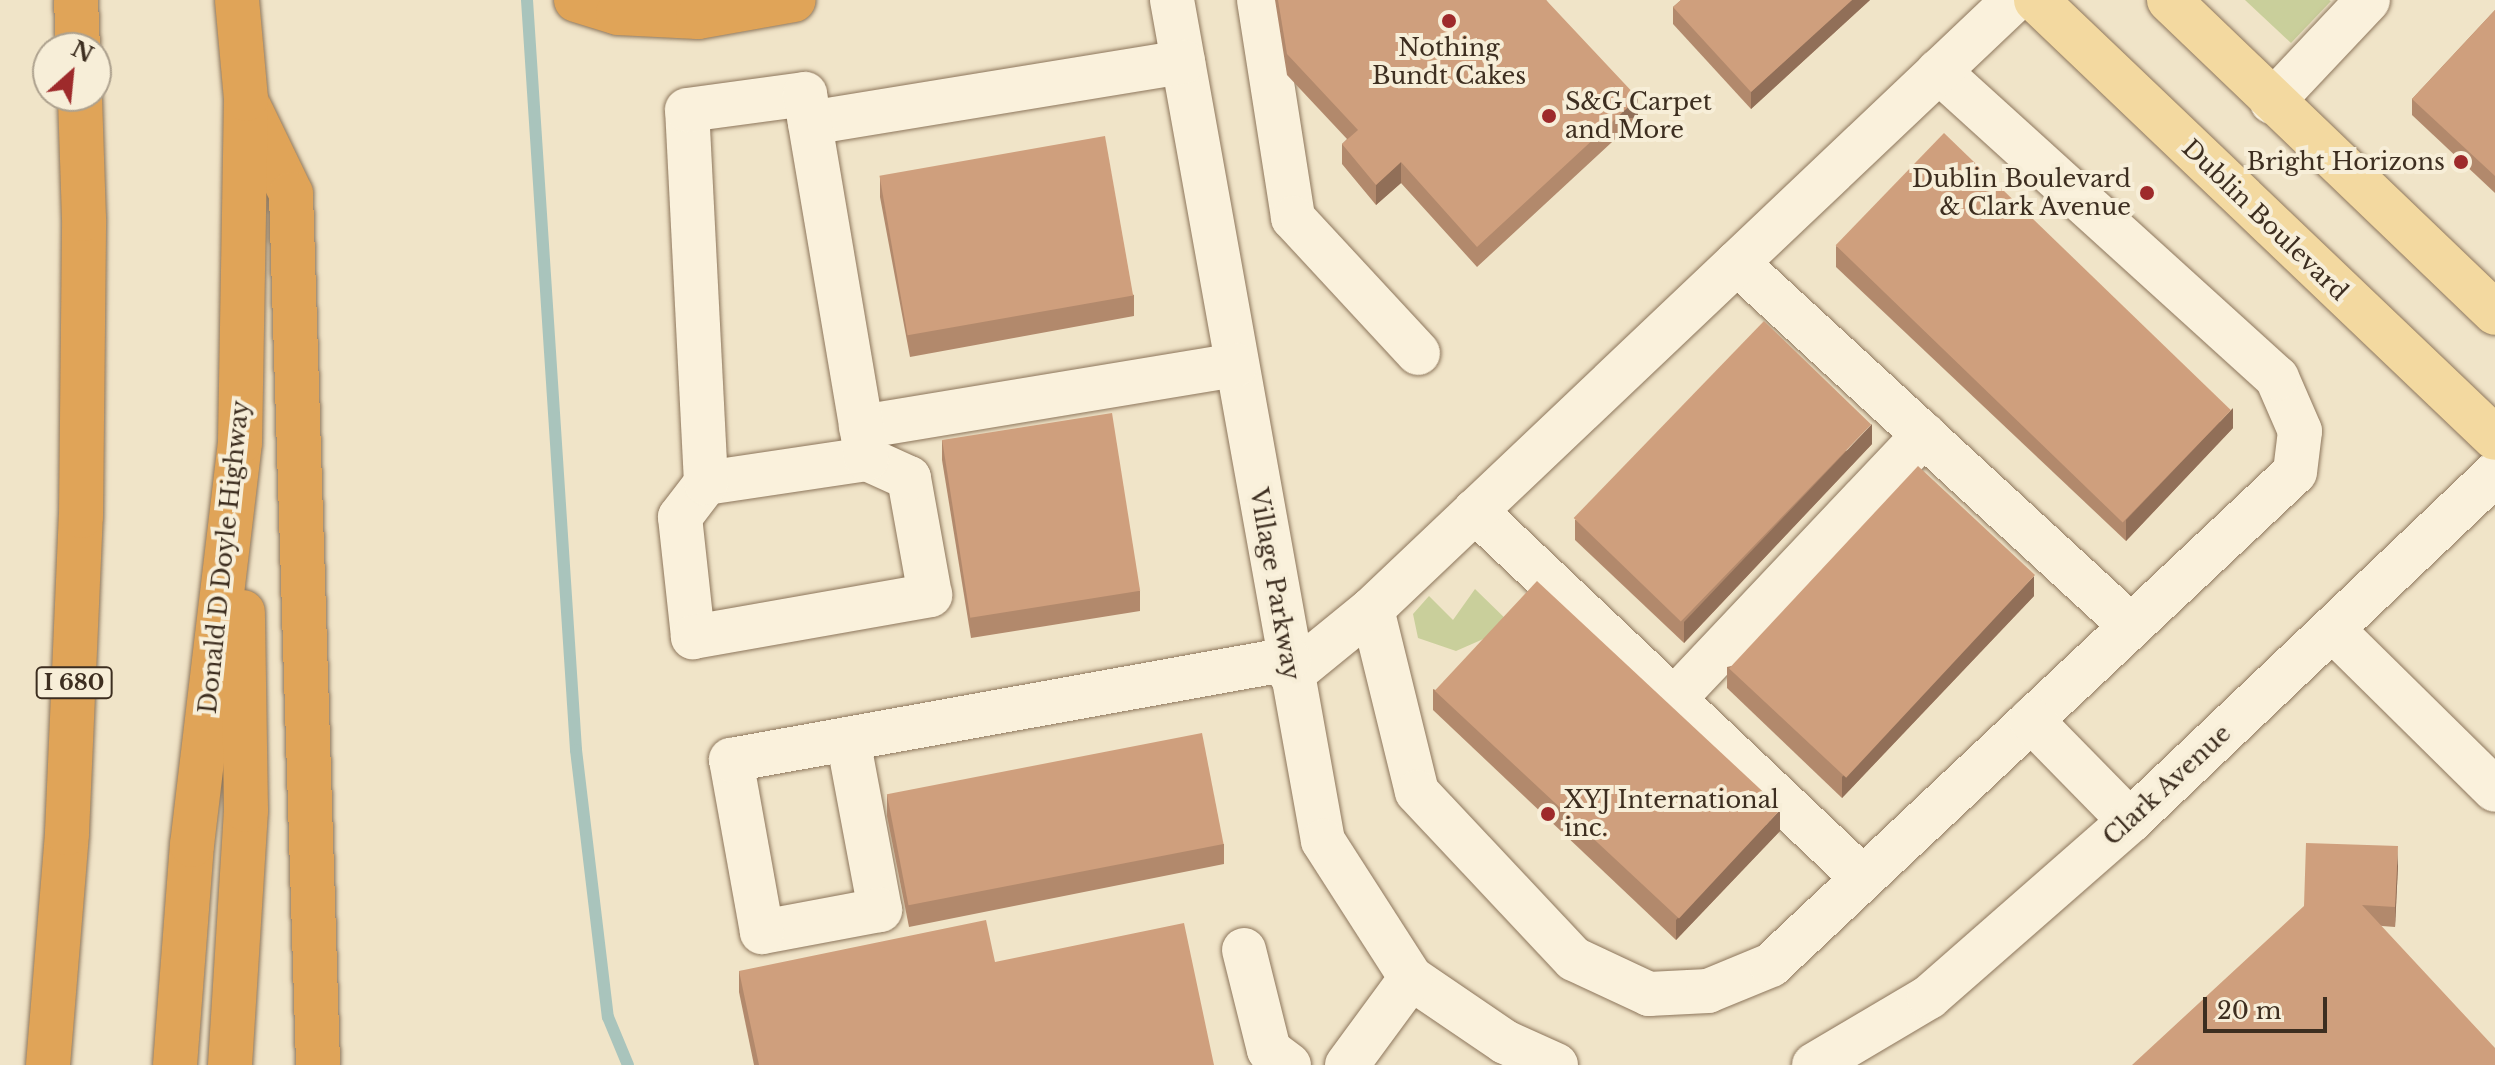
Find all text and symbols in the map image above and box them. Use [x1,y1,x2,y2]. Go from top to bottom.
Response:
marker: Nothing Bundt Cakes [1440,12,1458,30]
north arrow [32,32,112,112]
place label: Nothing Bundt Cakes [1372,34,1526,90]
text: N [67,35,98,69]
place label: S&G Carpet and More [1565,88,1712,144]
marker: S&G Carpet and More [1540,107,1558,125]
street label: Dublin Boulevard [2176,134,2354,306]
place label: Bright Horizons [2247,148,2445,176]
marker: Bright Horizons [2452,153,2470,171]
place label: Dublin Boulevard & Clark Avenue [1912,165,2131,221]
marker: Dublin Boulevard & Clark Avenue [2138,184,2156,202]
street label: Donald D Doyle Highway [193,399,255,715]
street label: Village Parkway [1244,486,1306,682]
road number: I 680 [34,665,114,701]
street label: Clark Avenue [2097,718,2237,852]
place label: XYJ International inc. [1564,786,1779,842]
marker: XYJ International inc. [1539,805,1557,823]
scale bar [2207,981,2331,1031]
text: 20 m [2217,996,2282,1025]

